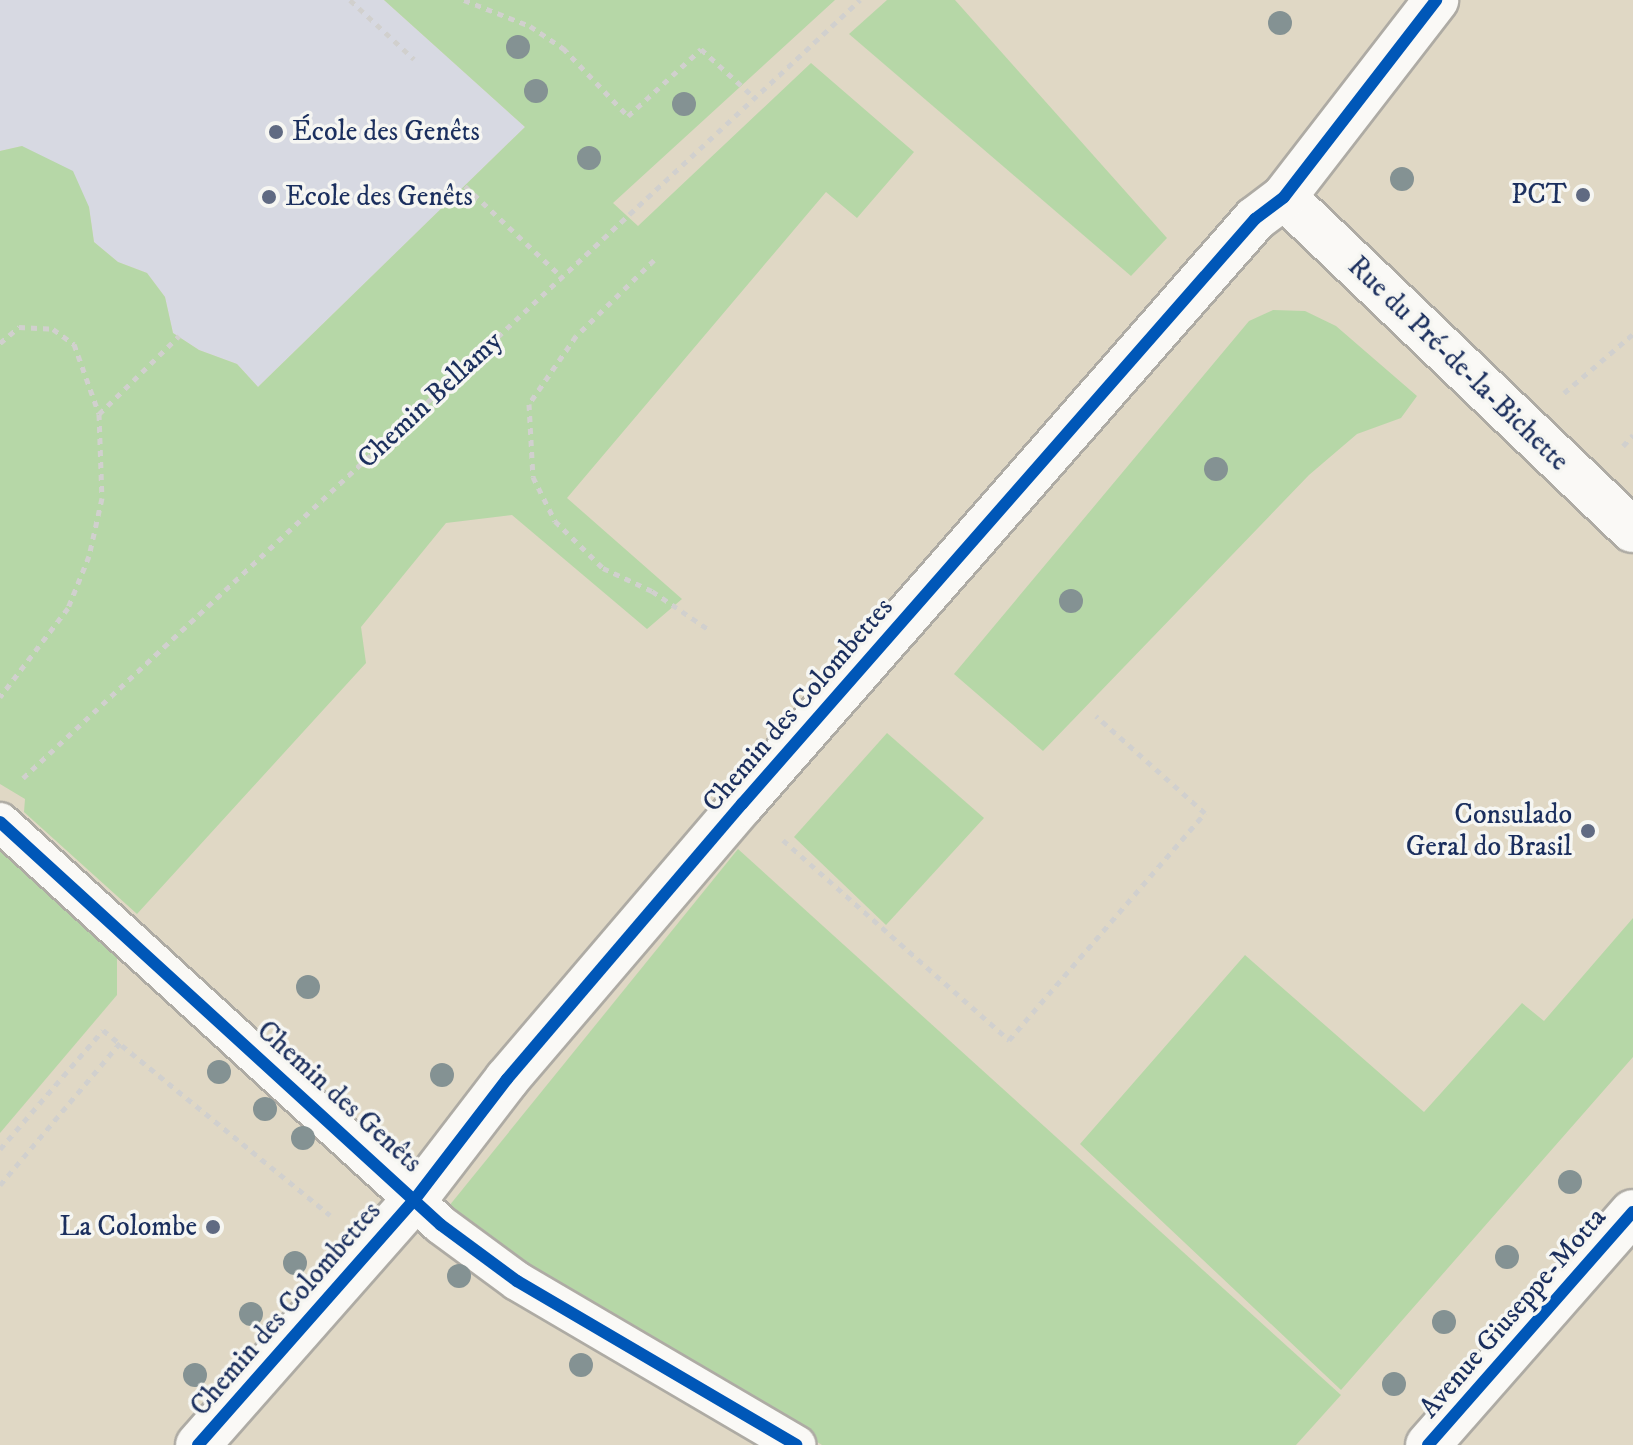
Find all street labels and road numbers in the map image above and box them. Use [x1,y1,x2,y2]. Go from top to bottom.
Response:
street label: Rue du Pré-de-la-Bichette [1341,250,1575,478]
street label: Chemin Bellamy [351,324,509,476]
street label: Chemin des Colombettes [696,591,900,819]
street label: Chemin des Genêts [250,1014,428,1180]
street label: Chemin des Colombettes [184,1195,388,1423]
street label: Avenue Giuseppe-Motta [1413,1201,1613,1425]

